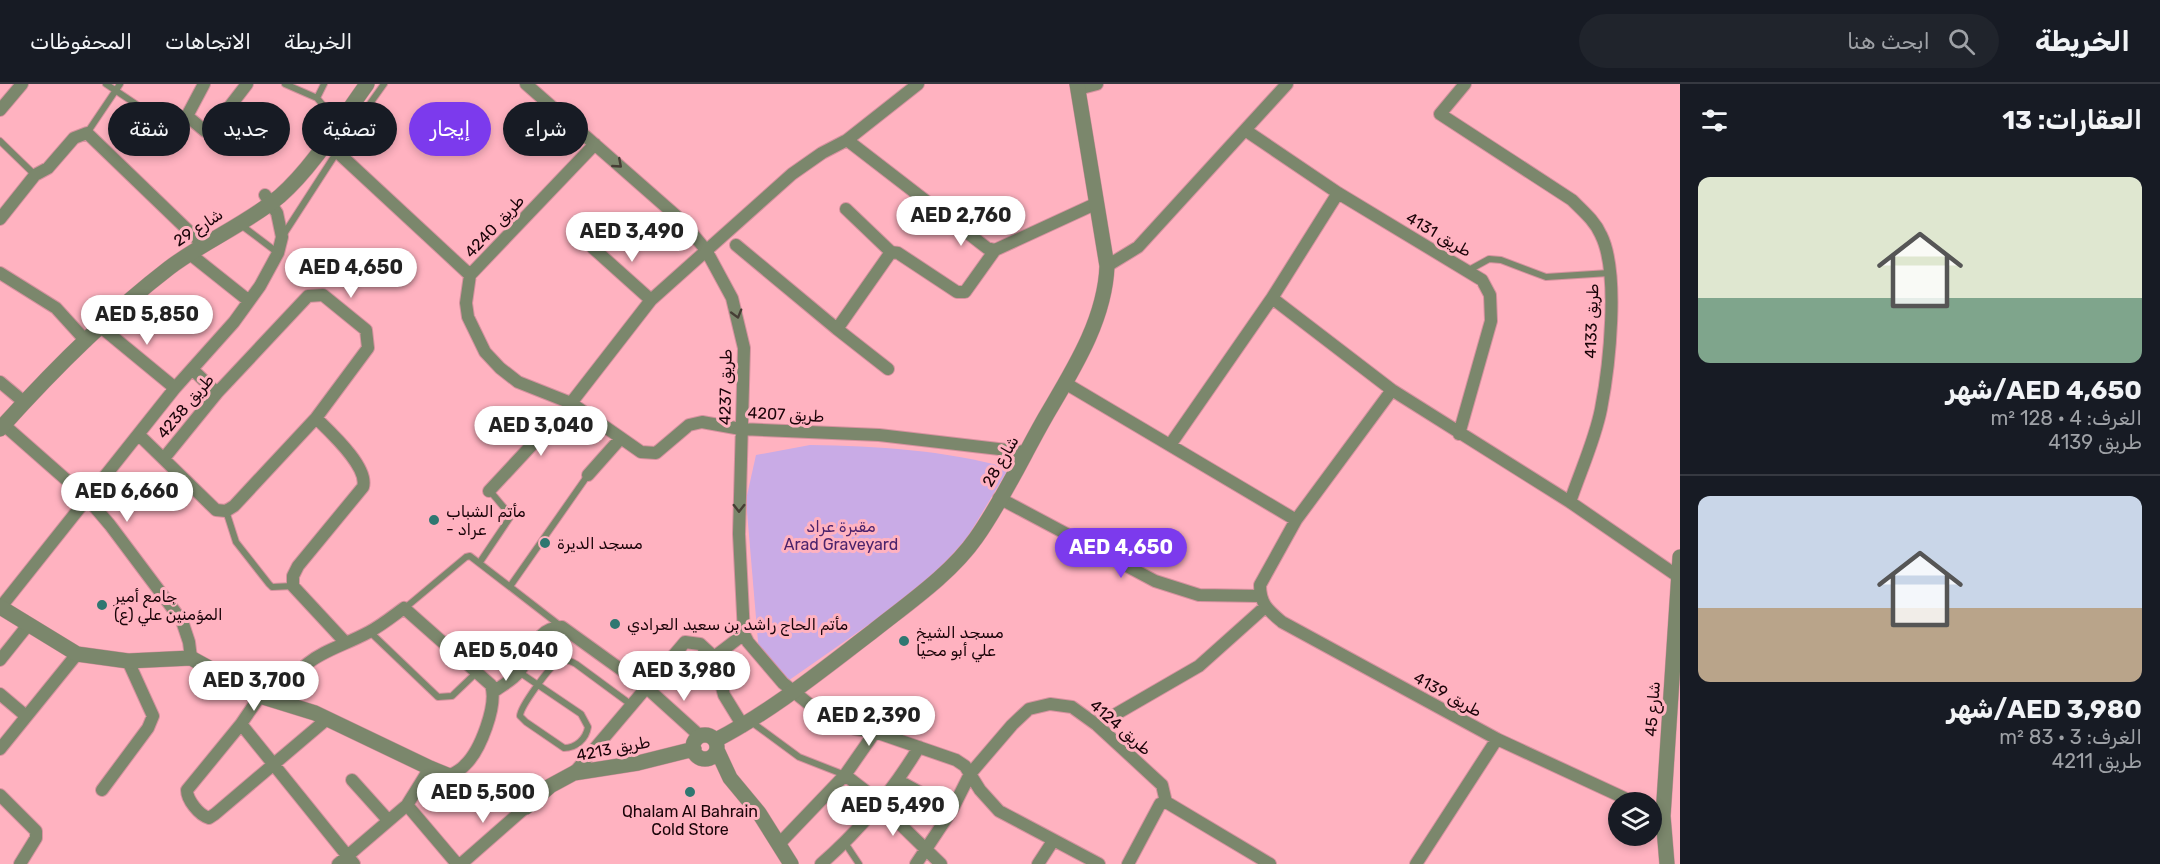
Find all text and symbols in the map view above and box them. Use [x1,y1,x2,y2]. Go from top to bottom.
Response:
search box [1579,14,1999,68]
icon: search [1945,25,1978,58]
text: الخريطة [2035,25,2130,58]
text: ابحث هنا [1847,28,1930,55]
text: المحفوظات [30,29,132,54]
text: الاتجاهات [165,29,251,54]
text: الخريطة [284,29,352,54]
chip: شقة [108,102,190,156]
chip: جديد [202,102,290,156]
chip: تصفية [302,102,397,156]
chip: إيجار [409,102,491,156]
chip: شراء [503,102,588,156]
icon: filters [1698,104,1731,137]
text: العقارات: 13 [2002,105,2142,136]
one-way arrow [611,157,622,168]
street label: طريق 4240 [461,191,529,262]
pin: AED 2,760 [892,196,1030,247]
text: AED 2,760 [910,203,1012,227]
street label: شارع 29 [170,205,227,252]
street label: طريق 4131 [1402,208,1475,262]
pin: AED 3,490 [563,212,701,263]
icon: home [1866,216,1974,324]
text: AED 3,490 [580,219,684,243]
pin: AED 4,650 [282,248,420,299]
text: AED 4,650 [299,255,403,279]
street label: طريق 4133 [1581,283,1603,359]
pin: AED 5,850 [78,295,216,346]
text: AED 5,850 [95,302,199,326]
one-way arrow [730,308,742,319]
street label: طريق 4237 [715,349,737,425]
street label: طريق 4238 [153,370,219,443]
text: AED 4,650/شهر [1946,375,2142,406]
street label: طريق 4207 [747,403,825,427]
pin: AED 3,040 [472,406,610,457]
text: الغرف: 4 · 128 m² [1991,406,2142,430]
text: AED 3,040 [488,413,594,437]
text: طريق 4139 [2048,430,2142,454]
street label: شارع 28 [978,433,1024,491]
pin: AED 6,660 [58,472,196,523]
text: AED 6,660 [75,479,179,503]
place label: مأتم الشباب - عراد [446,502,526,540]
one-way arrow [733,504,745,513]
marker: مأتم الشباب - عراد [427,513,441,527]
park label: مقبرة عراد Arad Graveyard [784,517,898,554]
pin: AED 4,650 [1052,528,1190,579]
place label: مسجد الديرة [557,534,643,554]
text: AED 4,650 [1069,535,1173,559]
icon: home [1866,535,1974,643]
marker: مسجد الديرة [538,536,552,550]
place label: جامع أمير المؤمنين علي (ع) [113,587,223,627]
marker: جامع أمير المؤمنين علي (ع) [95,598,109,612]
place label: مأتم الحاج راشد بن سعيد العرادي [627,615,848,636]
marker: مأتم الحاج راشد بن سعيد العرادي [608,617,622,631]
place label: مسجد الشيخ علي أبو محيا [916,623,1004,663]
pin: AED 5,040 [437,631,575,682]
marker: مسجد الشيخ علي أبو محيا [897,634,911,648]
text: AED 5,040 [454,638,558,662]
pin: AED 3,980 [615,651,753,702]
text: AED 3,980 [632,658,736,682]
pin: AED 3,700 [185,661,323,712]
text: AED 3,700 [203,668,305,692]
street label: طريق 4139 [1410,668,1485,722]
street label: شارع 45 [1641,681,1666,737]
text: AED 3,980/شهر [1947,694,2142,725]
pin: AED 2,390 [800,696,938,747]
street label: طريق 4124 [1085,696,1155,760]
text: AED 2,390 [817,703,921,727]
text: الغرف: 3 · 83 m² [1999,725,2142,749]
street label: طريق 4213 [575,732,652,766]
text: طريق 4211 [2052,749,2142,773]
pin: AED 5,500 [414,773,552,824]
text: AED 5,500 [431,780,535,804]
marker: Qhalam Al Bahrain Cold Store [683,785,697,799]
pin: AED 5,490 [824,786,962,837]
map controls [1608,792,1662,846]
button: layers [1608,792,1662,846]
text: AED 5,490 [841,793,945,817]
place label: Qhalam Al Bahrain Cold Store [622,802,758,839]

